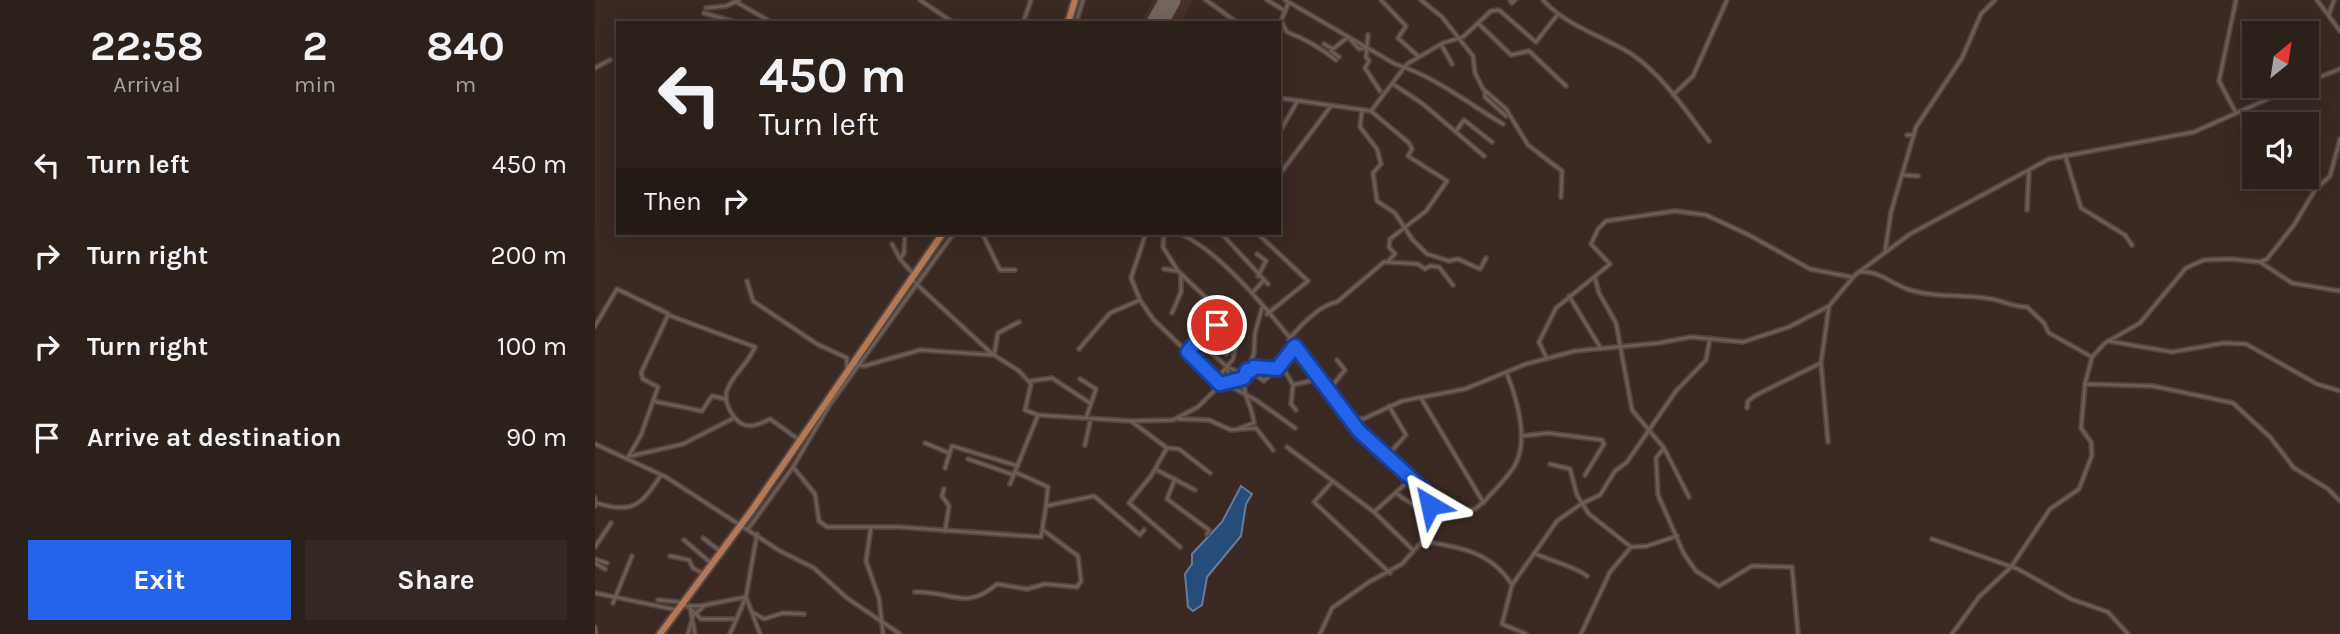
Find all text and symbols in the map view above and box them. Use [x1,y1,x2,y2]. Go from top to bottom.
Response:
text: 22:58 [90,21,204,71]
text: 2 [302,21,328,71]
text: 840 [426,21,505,71]
north arrow [2242,21,2319,98]
map controls [2242,21,2319,189]
text: 450 m [759,47,907,104]
icon: left [644,49,735,140]
text: Arrival [113,71,181,98]
text: min [294,71,336,98]
text: m [455,71,476,98]
text: Turn left [759,106,879,143]
button: sound [2242,112,2319,189]
icon: left [28,146,66,184]
text: Turn left [87,149,189,180]
text: 450 m [492,149,567,180]
icon: right [716,182,754,220]
text: Then [644,186,702,217]
icon: right [28,237,66,275]
text: Turn right [87,240,208,271]
text: 200 m [491,240,567,271]
pin [1187,295,1247,355]
icon: arrive [1198,306,1236,344]
icon: right [28,328,66,366]
text: Turn right [87,331,208,362]
text: 100 m [497,331,567,362]
icon: arrive [28,419,66,457]
text: Arrive at destination [87,422,341,453]
text: 90 m [506,422,567,453]
position arrow [1393,468,1467,542]
button: Exit [28,540,291,620]
button: Share [305,540,567,620]

